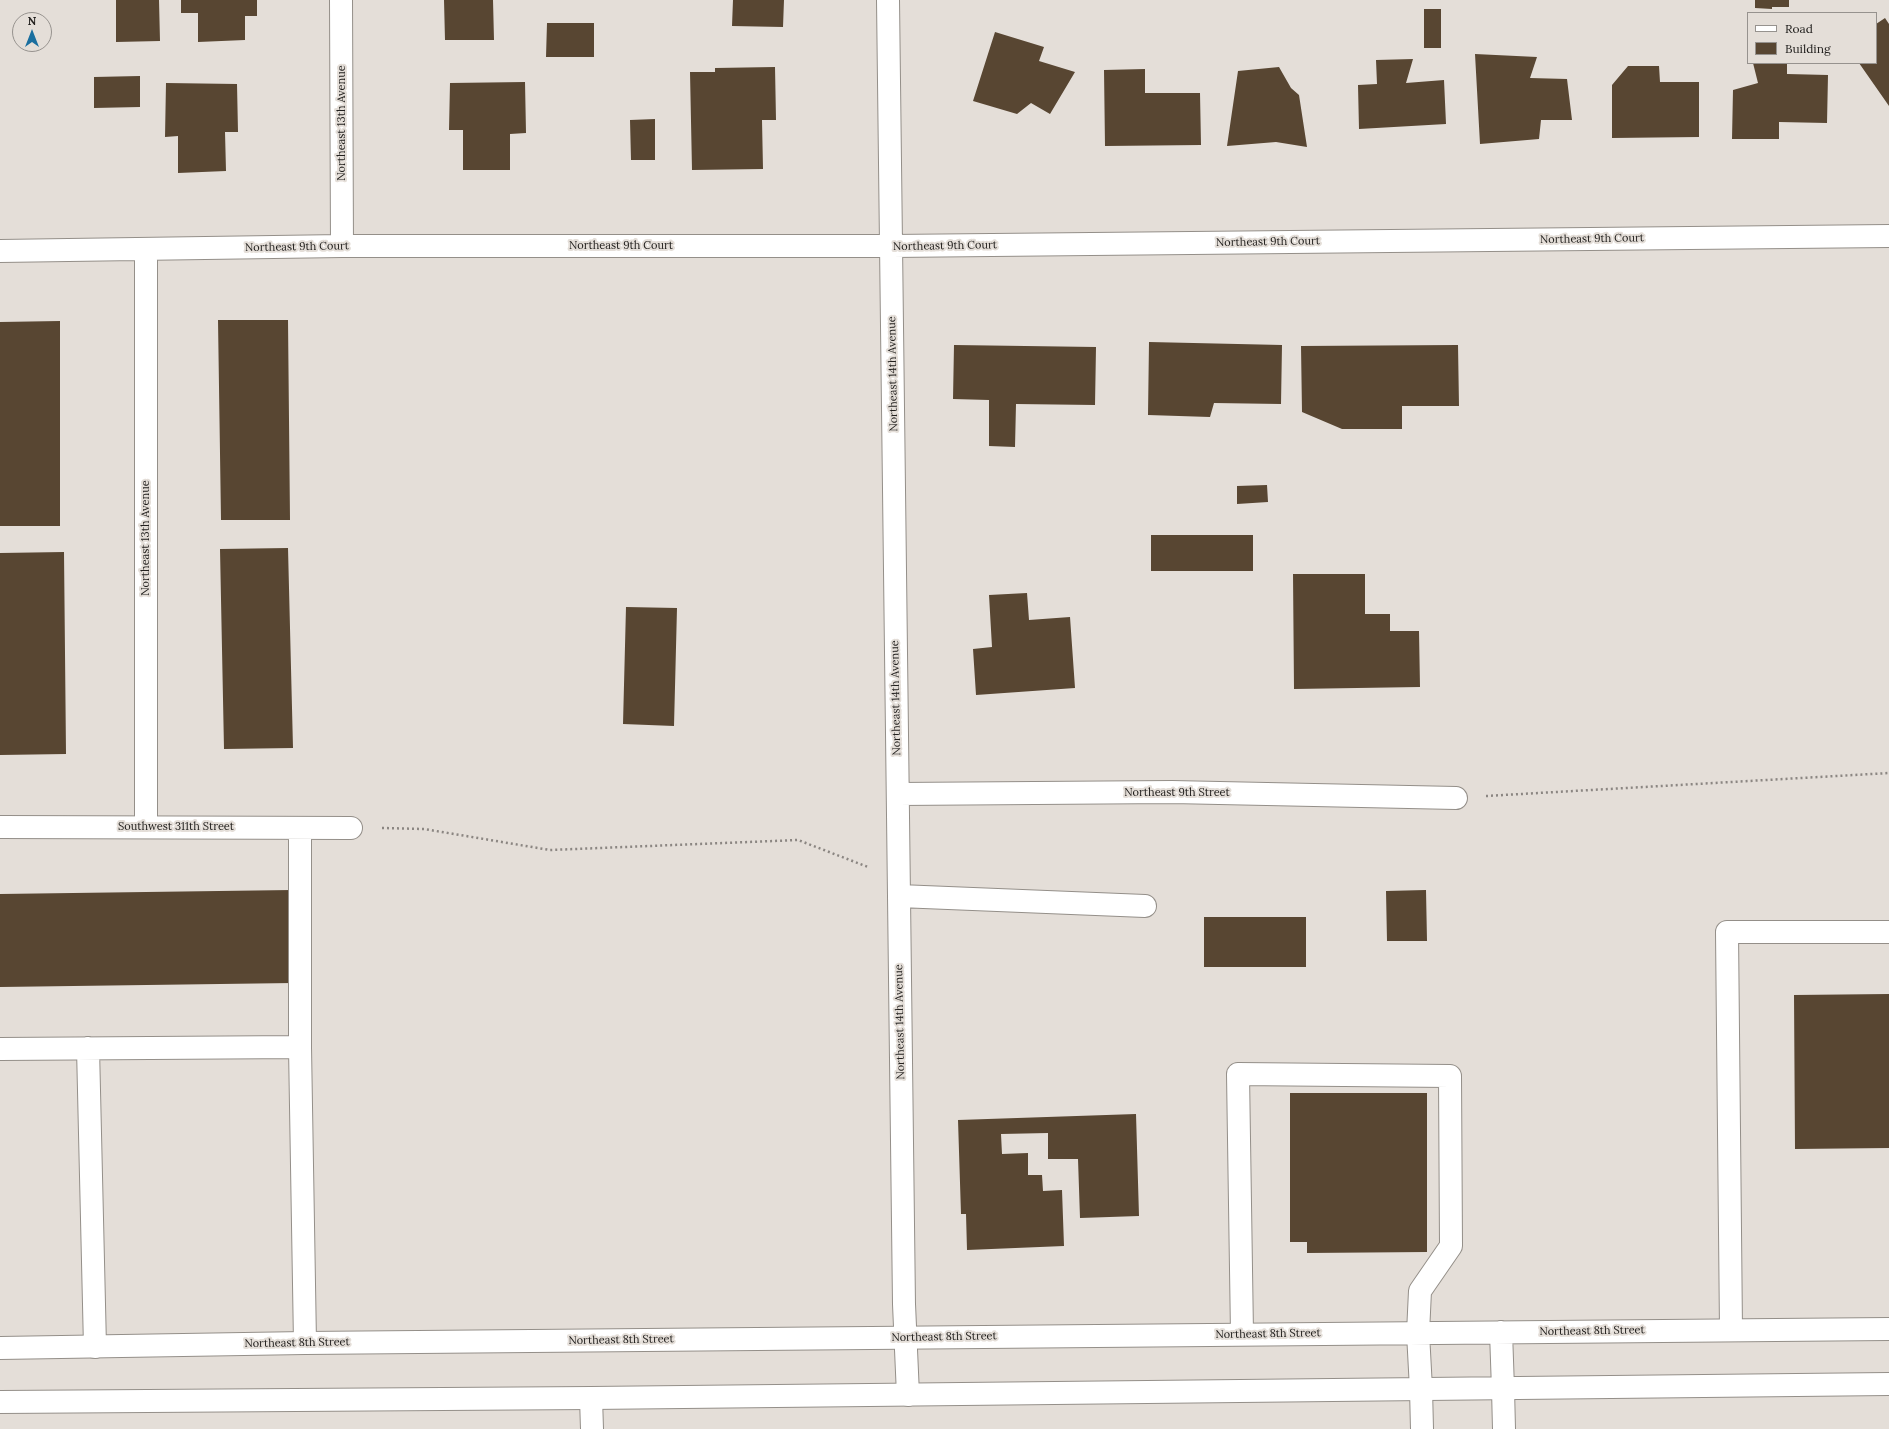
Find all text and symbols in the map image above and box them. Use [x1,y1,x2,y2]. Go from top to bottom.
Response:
north arrow [12,12,52,52]
legend [1747,12,1877,64]
text: N [28,14,36,28]
text: Road [1785,21,1813,36]
text: Building [1785,41,1831,56]
street label: Northeast 13th Avenue [335,65,349,181]
street label: Northeast 9th Court [1540,231,1644,247]
street label: Northeast 9th Court [1216,234,1320,250]
street label: Northeast 9th Court [893,238,997,254]
street label: Northeast 9th Court [245,239,349,255]
street label: Northeast 9th Court [569,239,673,253]
street label: Northeast 14th Avenue [885,316,901,432]
street label: Northeast 13th Avenue [139,480,153,596]
street label: Northeast 14th Avenue [888,640,904,756]
street label: Northeast 9th Street [1124,786,1230,800]
street label: Southwest 311th Street [118,820,234,834]
street label: Northeast 14th Avenue [892,964,908,1080]
street label: Northeast 8th Street [1539,1323,1645,1339]
street label: Northeast 8th Street [1215,1326,1321,1342]
street label: Northeast 8th Street [891,1329,997,1345]
street label: Northeast 8th Street [568,1332,674,1348]
street label: Northeast 8th Street [244,1335,350,1351]

